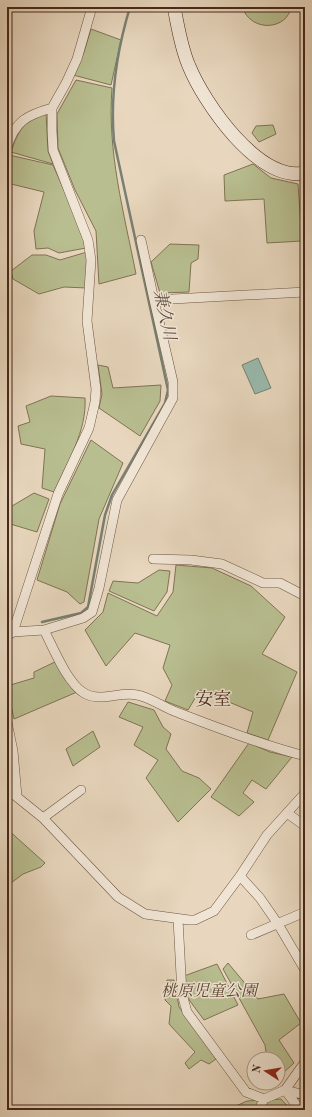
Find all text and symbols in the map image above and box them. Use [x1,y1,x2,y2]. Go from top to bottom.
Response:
water label: 兼久川 [150,288,180,344]
district label: 安室 [195,689,231,709]
park label: 桃原児童公園 [161,982,260,1000]
north arrow [246,1051,286,1091]
text: N [251,1063,264,1074]

